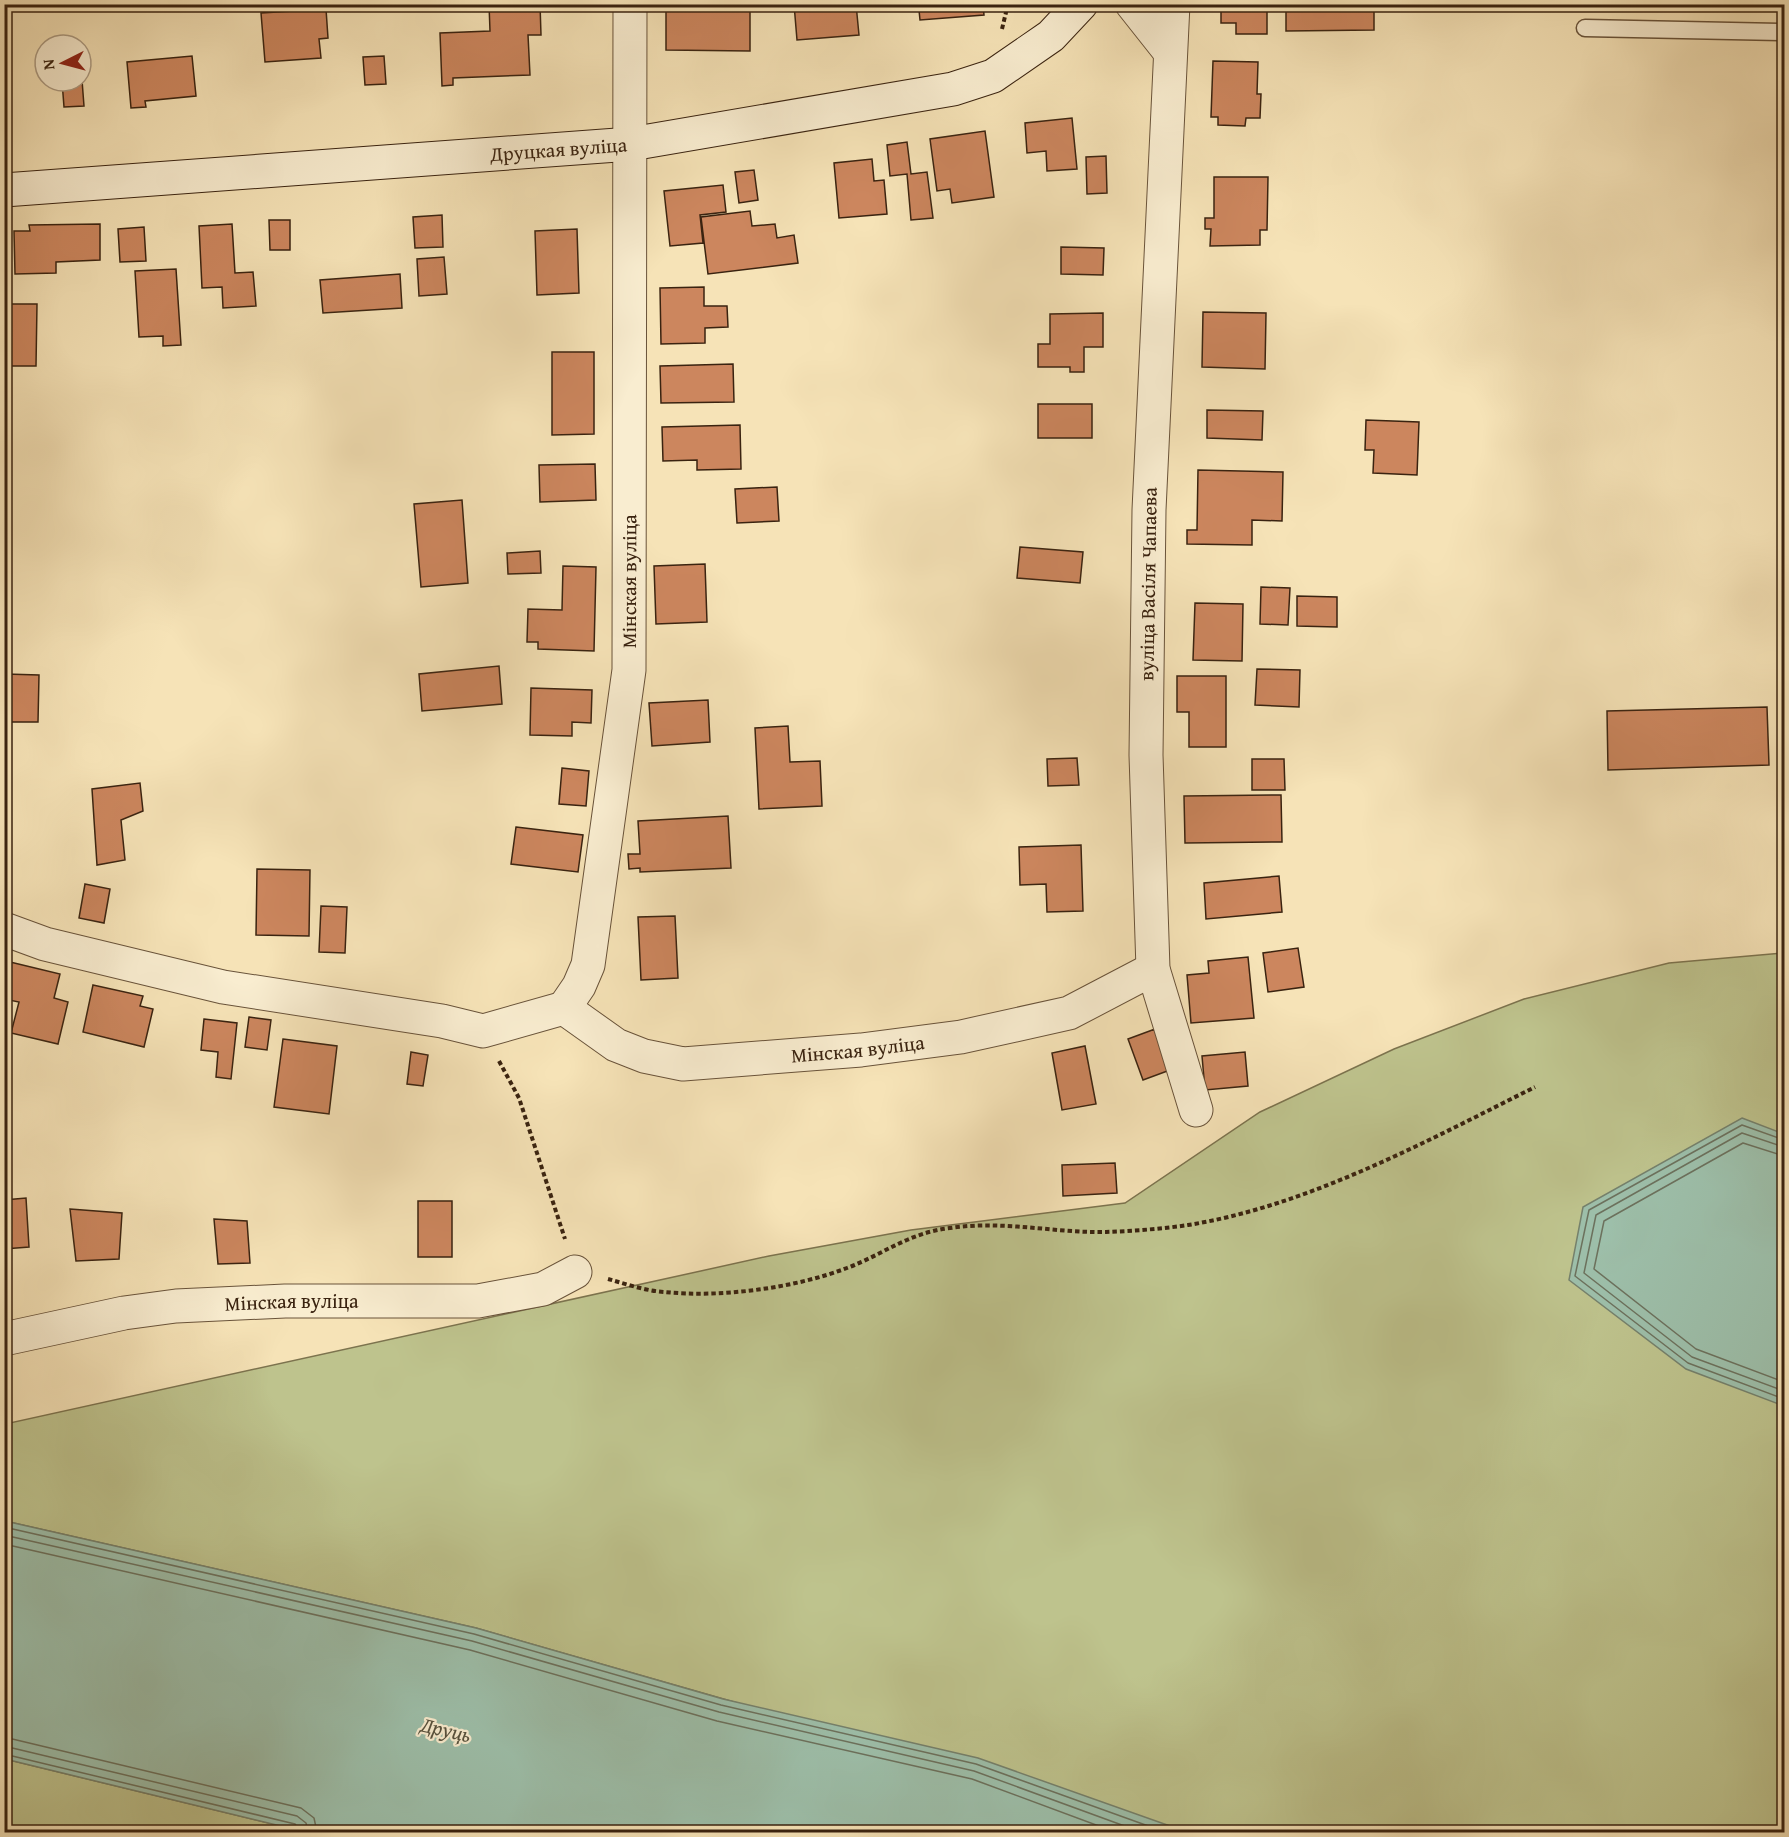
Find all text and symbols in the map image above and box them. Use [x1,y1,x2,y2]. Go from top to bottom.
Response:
north arrow [33,33,93,93]
text: N [36,58,61,71]
street label: Друцкая вуліца [488,129,628,168]
street label: вуліца Васіля Чапаева [1131,486,1164,681]
street label: Мінская вуліца [614,514,643,648]
street label: Мінская вуліца [790,1027,927,1069]
street label: Мінская вуліца [224,1286,359,1318]
water label: Друць [417,1708,474,1750]

